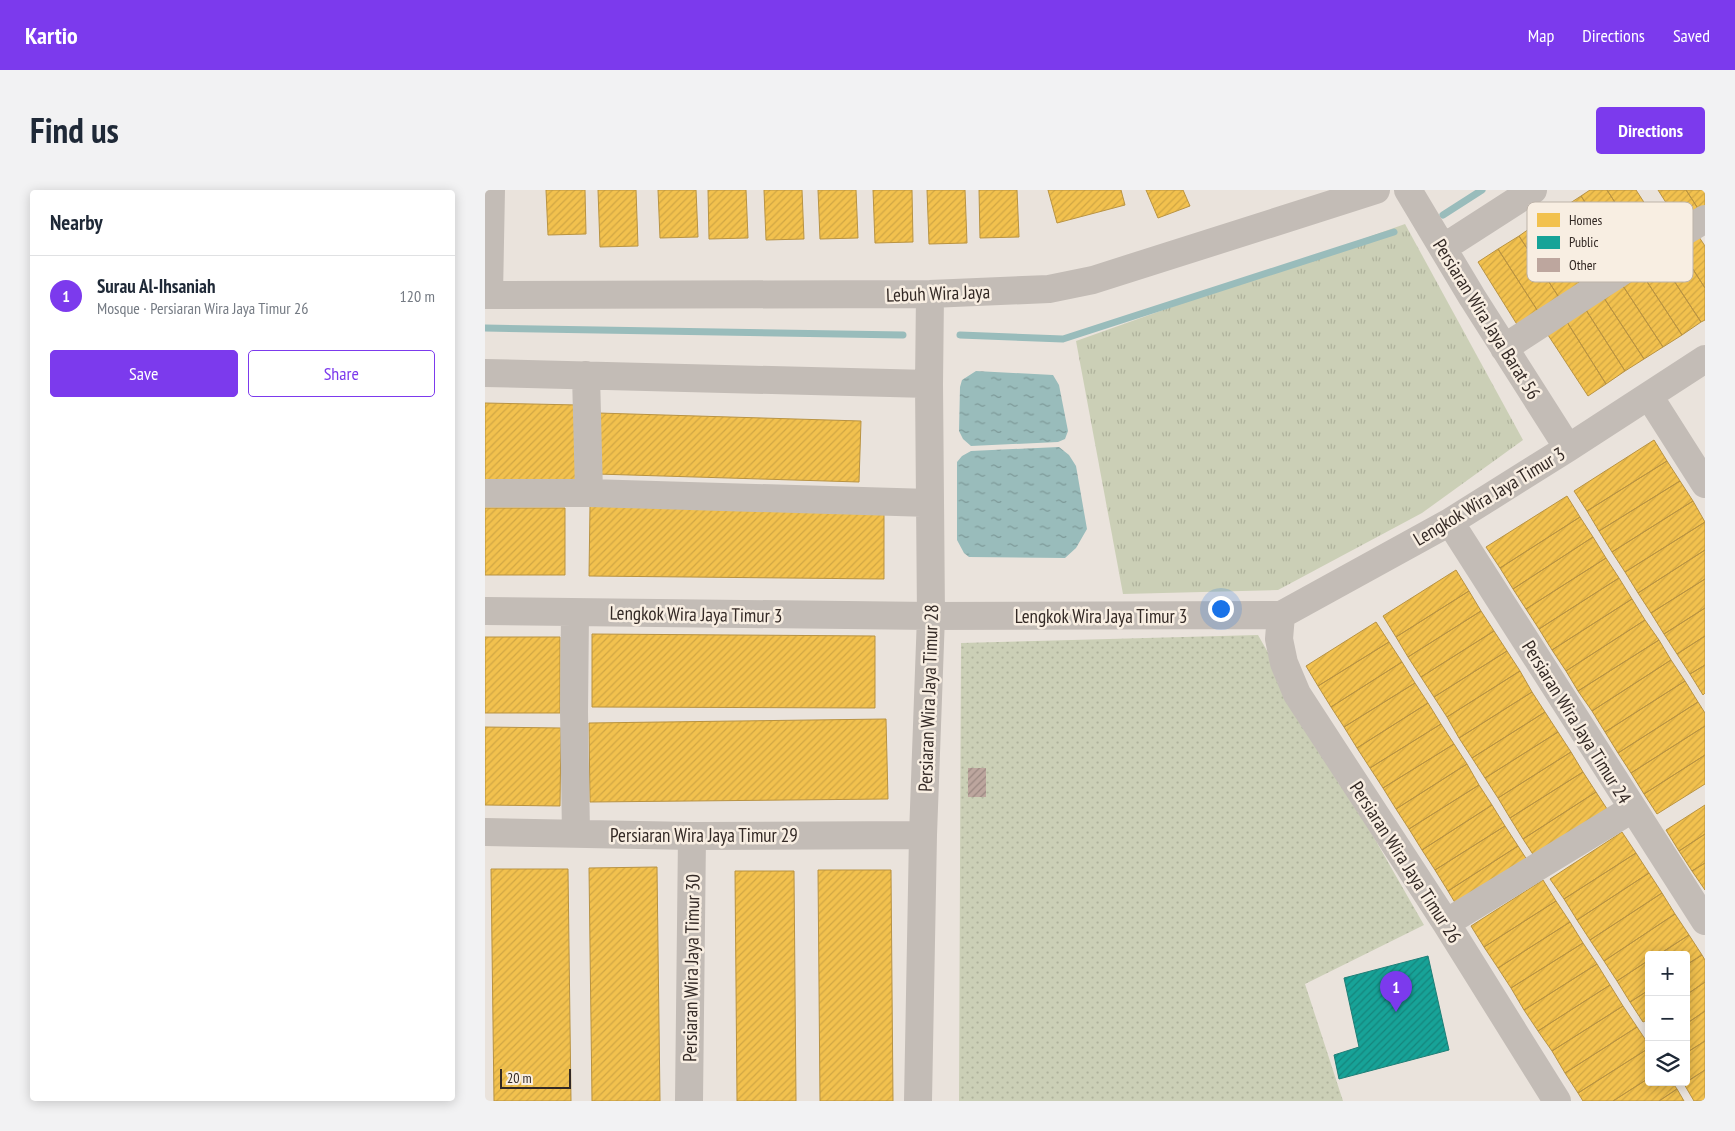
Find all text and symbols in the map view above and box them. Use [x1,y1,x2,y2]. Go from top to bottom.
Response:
text: Kartio [25,20,78,51]
text: Map [1528,24,1554,47]
text: Directions [1582,24,1645,47]
text: Saved [1673,24,1710,47]
text: Find us [30,107,119,153]
button: Directions [1596,107,1705,154]
legend [1527,202,1693,282]
text: Nearby [50,209,103,236]
text: Homes [1569,211,1602,229]
text: Public [1569,233,1598,251]
street label: Persiaran Wira Jaya Barat 56 [1428,234,1546,404]
text: Other [1569,256,1596,274]
text: Surau Al-Ihsaniah [97,274,215,298]
street label: Lebuh Wira Jaya [886,279,990,307]
text: 1 [62,286,70,306]
text: 120 m [400,286,435,306]
text: Mosque · Persiaran Wira Jaya Timur 26 [97,298,308,318]
button: Save [50,350,238,397]
button: Share [248,350,435,397]
street label: Lengkok Wira Jaya Timur 3 [1409,441,1569,551]
your location [1208,596,1234,622]
street label: Lengkok Wira Jaya Timur 3 [609,600,783,628]
street label: Persiaran Wira Jaya Timur 28 [913,604,943,792]
street label: Lengkok Wira Jaya Timur 3 [1015,604,1187,628]
street label: Persiaran Wira Jaya Timur 24 [1517,636,1637,808]
street label: Persiaran Wira Jaya Timur 26 [1345,777,1467,947]
street label: Persiaran Wira Jaya Timur 29 [610,823,798,847]
street label: Persiaran Wira Jaya Timur 30 [677,874,705,1062]
map controls [1645,951,1690,1086]
button: + [1645,951,1690,996]
pin: 1 [1380,971,1412,1012]
button: − [1645,996,1690,1041]
button: layers [1645,1041,1690,1086]
scale bar [500,1066,571,1089]
text: 20 m [507,1069,532,1087]

